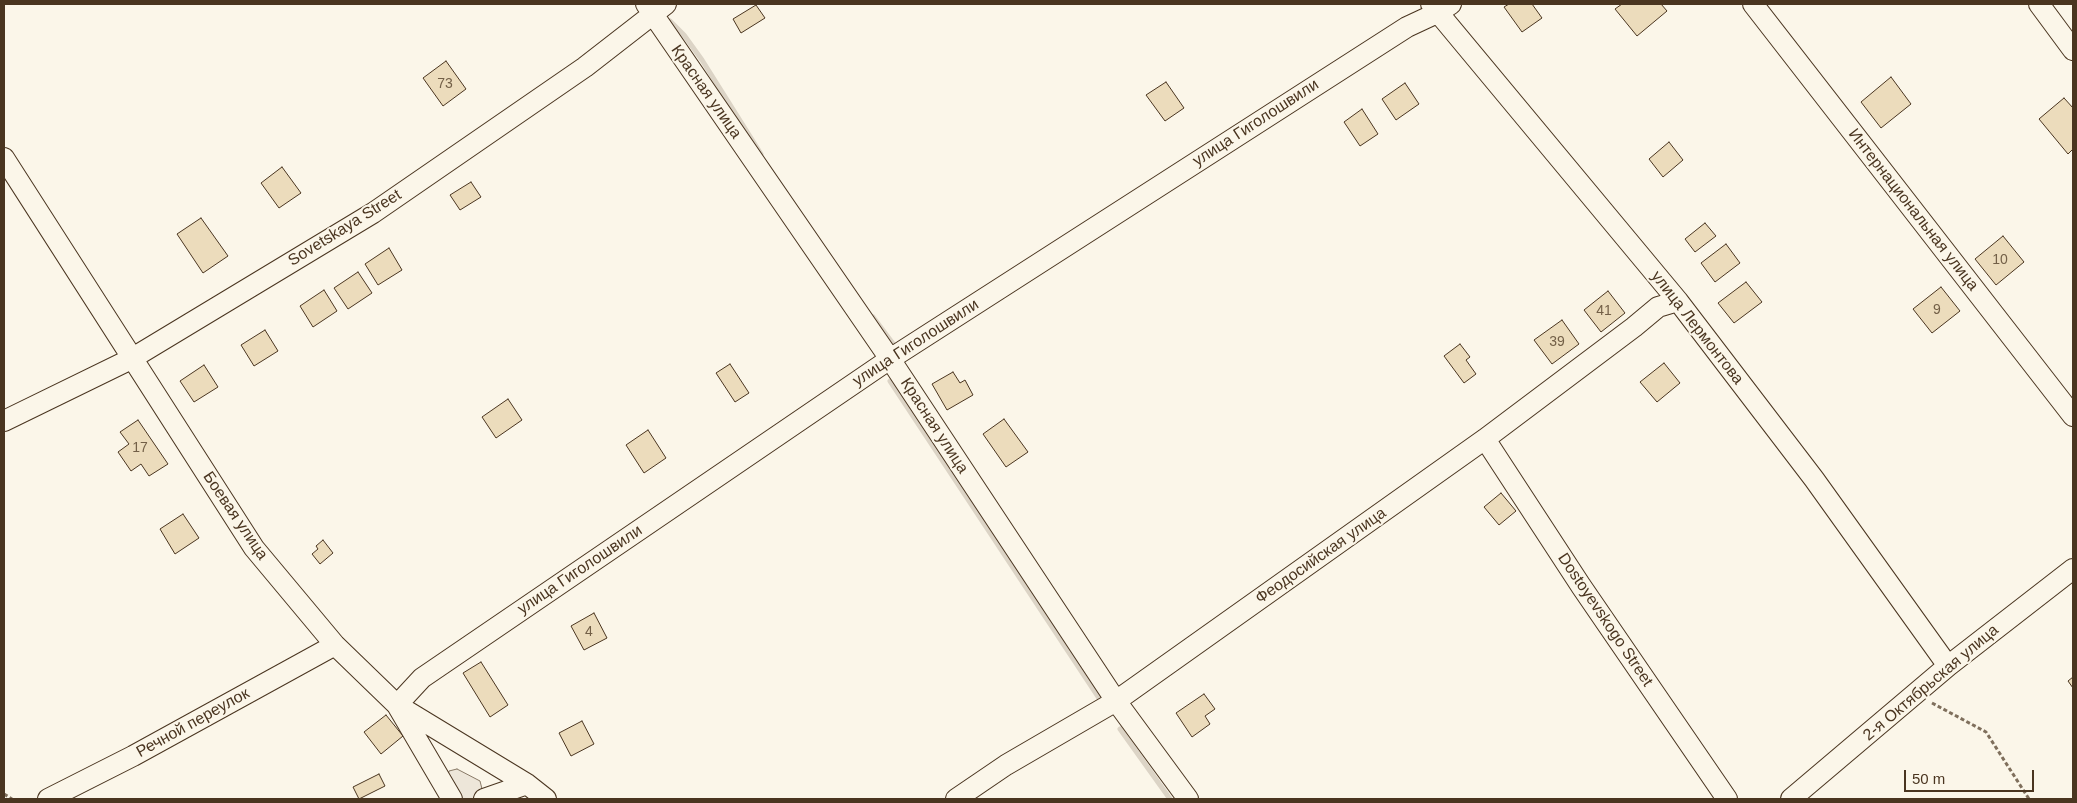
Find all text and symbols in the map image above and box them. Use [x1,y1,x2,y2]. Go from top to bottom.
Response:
street label: Красная улица [667,41,745,143]
street label: улица Гиголошвили [1189,75,1323,171]
house number: 73 [437,76,453,92]
street label: Интернациональная улица [1844,125,1982,295]
street label: Sovetskaya Street [285,185,405,271]
house number: 10 [1992,252,2008,268]
street label: улица Лермонтова [1647,267,1747,389]
street label: улица Гиголошвили [849,295,983,391]
house number: 9 [1933,302,1941,318]
house number: 41 [1596,303,1612,319]
house number: 39 [1549,334,1565,350]
street label: Красная улица [896,375,972,477]
house number: 17 [132,440,148,456]
street label: Боевая улица [198,468,272,564]
street label: Феодосийская улица [1252,504,1390,608]
street label: улица Гиголошвили [514,521,646,619]
street label: Dostoyevskogo Street [1553,550,1657,690]
street label: 2-я Октябрьская улица [1859,621,2003,745]
house number: 4 [585,624,593,640]
street label: Речной переулок [133,684,253,762]
scale bar [1907,760,2037,792]
text: 50 m [1912,770,1945,787]

